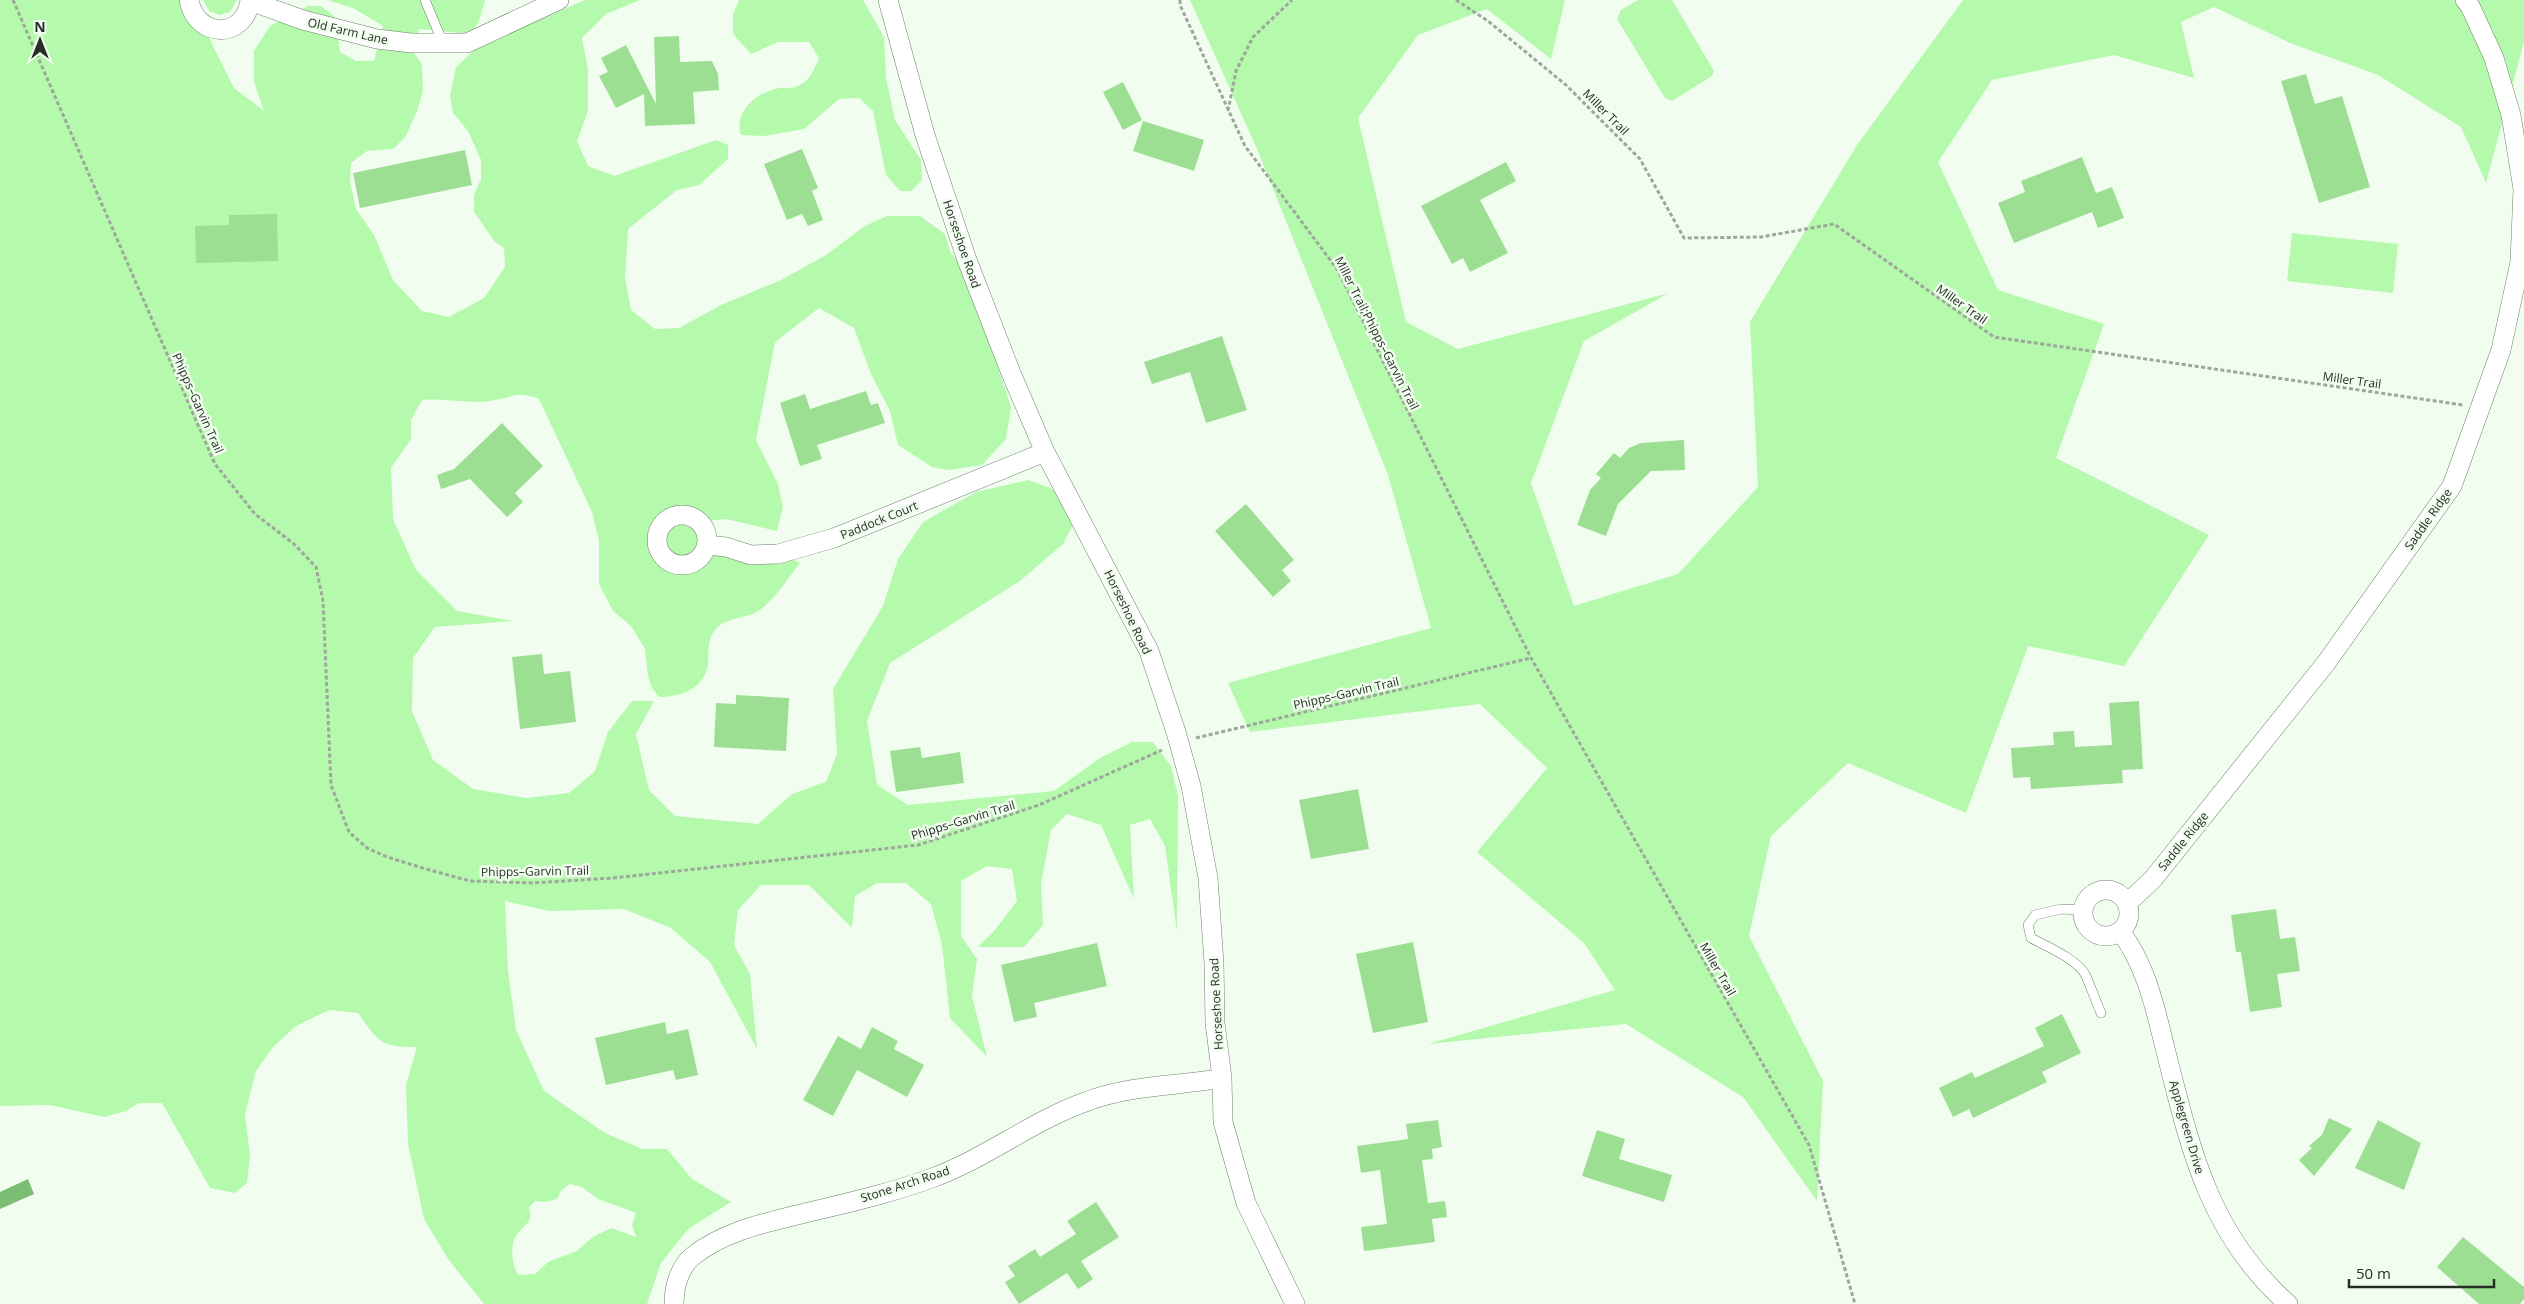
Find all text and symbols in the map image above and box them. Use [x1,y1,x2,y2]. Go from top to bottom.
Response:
street label: Old Farm Lane [306,14,390,49]
north arrow [15,15,65,65]
text: N [34,17,46,36]
street label: Miller Trail [1579,85,1633,139]
street label: Horseshoe Road [939,198,985,290]
street label: Miller Trail;Phipps–Garvin Trail [1331,253,1423,413]
street label: Miller Trail [1933,280,1991,328]
street label: Phipps–Garvin Trail [168,350,228,456]
street label: Miller Trail [2322,367,2382,393]
street label: Saddle Ridge [2400,484,2456,553]
street label: Paddock Court [838,497,920,543]
street label: Horseshoe Road [1100,567,1156,657]
street label: Phipps–Garvin Trail [1291,673,1401,713]
street label: Phipps–Garvin Trail [909,796,1017,844]
street label: Saddle Ridge [2154,808,2212,874]
street label: Phipps–Garvin Trail [481,862,589,880]
street label: Miller Trail [1696,939,1740,999]
street label: Horseshoe Road [1205,958,1227,1050]
street label: Applegreen Drive [2165,1078,2209,1176]
street label: Stone Arch Road [858,1162,952,1206]
scale bar [2349,1256,2494,1288]
text: 50 m [2356,1263,2391,1283]

